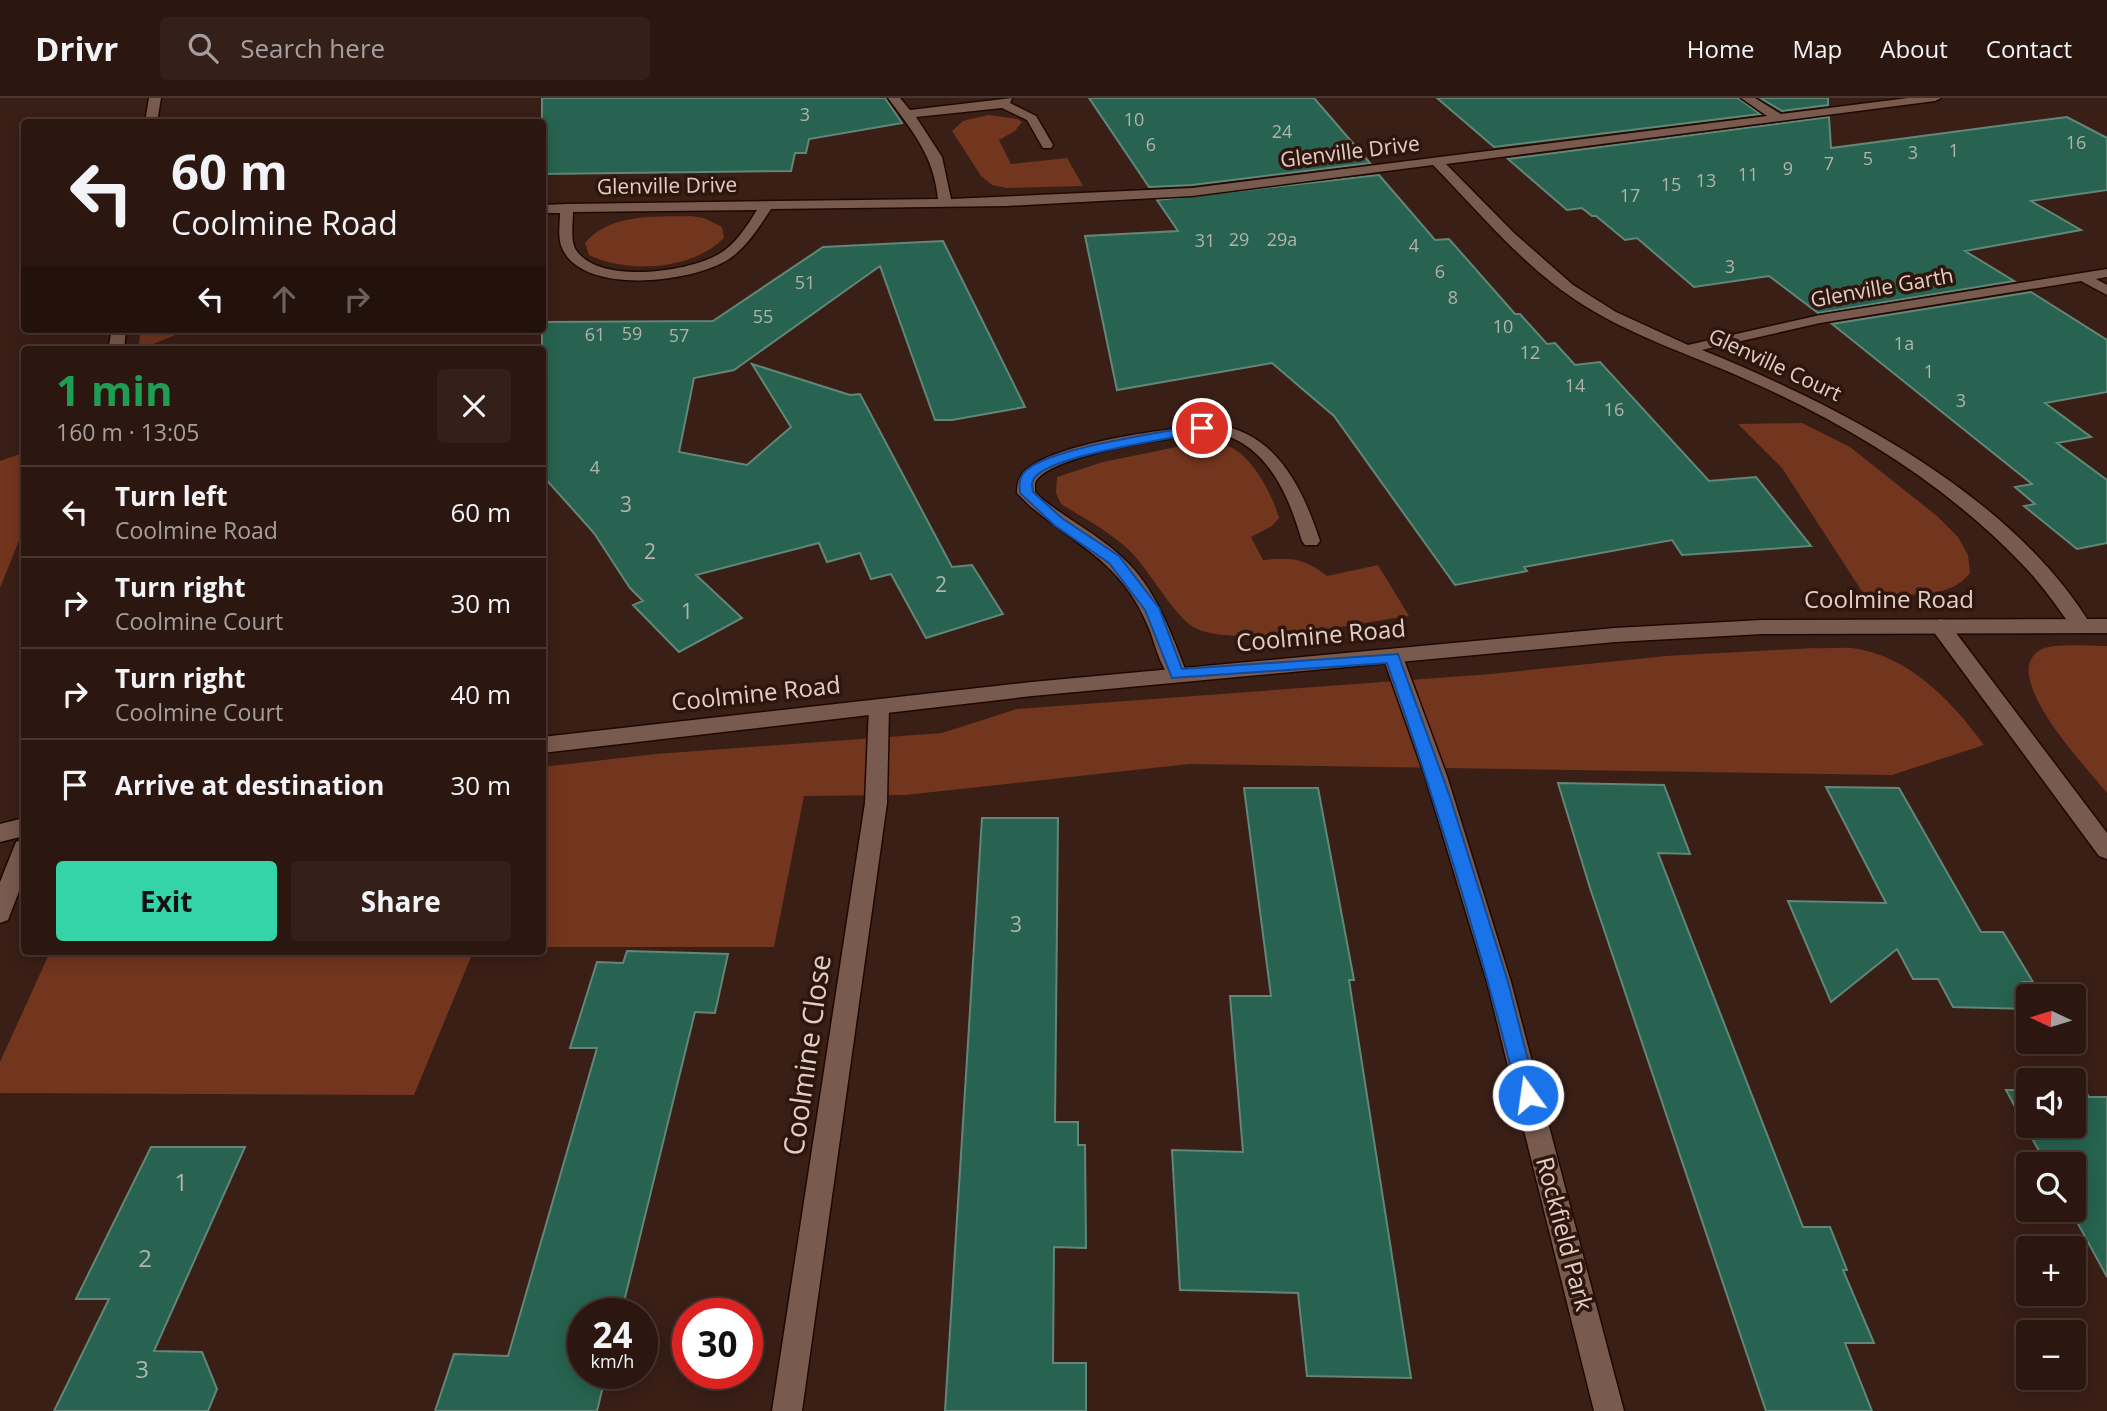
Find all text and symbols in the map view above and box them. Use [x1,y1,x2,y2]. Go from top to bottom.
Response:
search box [160,17,650,80]
text: Drivr [35,26,118,71]
icon: search [184,29,222,67]
text: Search here [240,30,385,66]
text: Home [1687,32,1755,65]
text: Map [1793,32,1842,65]
text: About [1880,32,1948,65]
text: Contact [1986,32,2072,65]
house number: 3 [800,102,810,126]
house number: 10 [1124,107,1144,131]
house number: 24 [1272,119,1292,143]
street label: Glenville Drive [1279,129,1421,173]
house number: 16 [2066,130,2086,154]
house number: 6 [1146,132,1156,156]
text: 60 m [171,138,288,204]
house number: 1 [1949,138,1959,162]
house number: 3 [1908,140,1918,164]
house number: 5 [1863,146,1873,170]
icon: left [56,147,147,238]
house number: 7 [1824,151,1834,175]
house number: 9 [1783,156,1793,180]
house number: 11 [1738,162,1758,186]
house number: 13 [1696,168,1716,192]
street label: Glenville Drive [597,170,737,200]
house number: 15 [1661,172,1681,196]
house number: 17 [1620,183,1640,207]
text: Coolmine Road [171,201,398,244]
house number: 29 [1229,227,1249,251]
house number: 29a [1267,227,1297,251]
house number: 31 [1195,228,1215,252]
house number: 4 [1409,233,1419,257]
house number: 3 [1725,254,1735,278]
house number: 6 [1435,259,1445,283]
street label: Glenville Garth [1808,261,1956,313]
house number: 51 [795,270,815,294]
icon: left [192,280,230,318]
icon: ahead [265,280,303,318]
icon: right [338,280,376,318]
house number: 8 [1448,285,1458,309]
house number: 55 [753,304,773,328]
house number: 10 [1493,314,1513,338]
house number: 59 [622,321,642,345]
street label: Glenville Court [1704,321,1846,407]
house number: 61 [585,322,605,346]
house number: 57 [669,323,689,347]
house number: 1a [1894,331,1914,355]
house number: 12 [1520,340,1540,364]
house number: 1 [1924,359,1934,383]
text: 1 min [56,361,173,418]
button: close [437,369,511,443]
house number: 14 [1565,373,1585,397]
house number: 3 [1956,388,1966,412]
house number: 16 [1604,397,1624,421]
pin [1172,398,1232,458]
icon: arrive [1183,409,1221,447]
text: 160 m · 13:05 [56,416,199,448]
house number: 4 [590,455,600,479]
text: Turn left [115,478,227,514]
house number: 3 [620,490,632,518]
icon: left [56,493,94,531]
text: 60 m [450,494,511,530]
text: Coolmine Road [115,514,278,546]
house number: 2 [644,537,656,565]
text: Turn right [115,569,246,605]
house number: 2 [935,570,947,598]
street label: Coolmine Road [1804,582,1974,615]
icon: right [56,584,94,622]
text: 30 m [450,585,511,621]
house number: 1 [681,597,693,625]
text: Coolmine Court [115,605,283,637]
street label: Coolmine Road [1235,611,1407,658]
text: Turn right [115,660,246,696]
street label: Coolmine Road [670,667,842,718]
icon: right [56,675,94,713]
text: 40 m [450,676,511,712]
text: Coolmine Court [115,696,283,728]
icon: arrive [56,766,94,804]
text: Arrive at destination [115,767,384,803]
text: 30 m [450,767,511,803]
button: Exit [56,861,277,941]
button: Share [291,861,511,941]
house number: 3 [1010,910,1022,938]
street label: Coolmine Close [773,952,839,1158]
north arrow [2016,984,2086,1054]
map controls [2016,984,2086,1390]
position arrow [1491,1058,1565,1132]
button: sound [2016,1068,2086,1138]
button: search [2016,1152,2086,1222]
street label: Rockfield Park [1529,1153,1602,1315]
house number: 1 [174,1165,188,1198]
button: + [2016,1236,2086,1306]
house number: 2 [138,1241,152,1274]
speed limit sign: 30 [672,1298,763,1389]
text: 24 [592,1311,633,1358]
button: − [2016,1320,2086,1390]
text: km/h [591,1349,634,1373]
house number: 3 [135,1352,149,1385]

